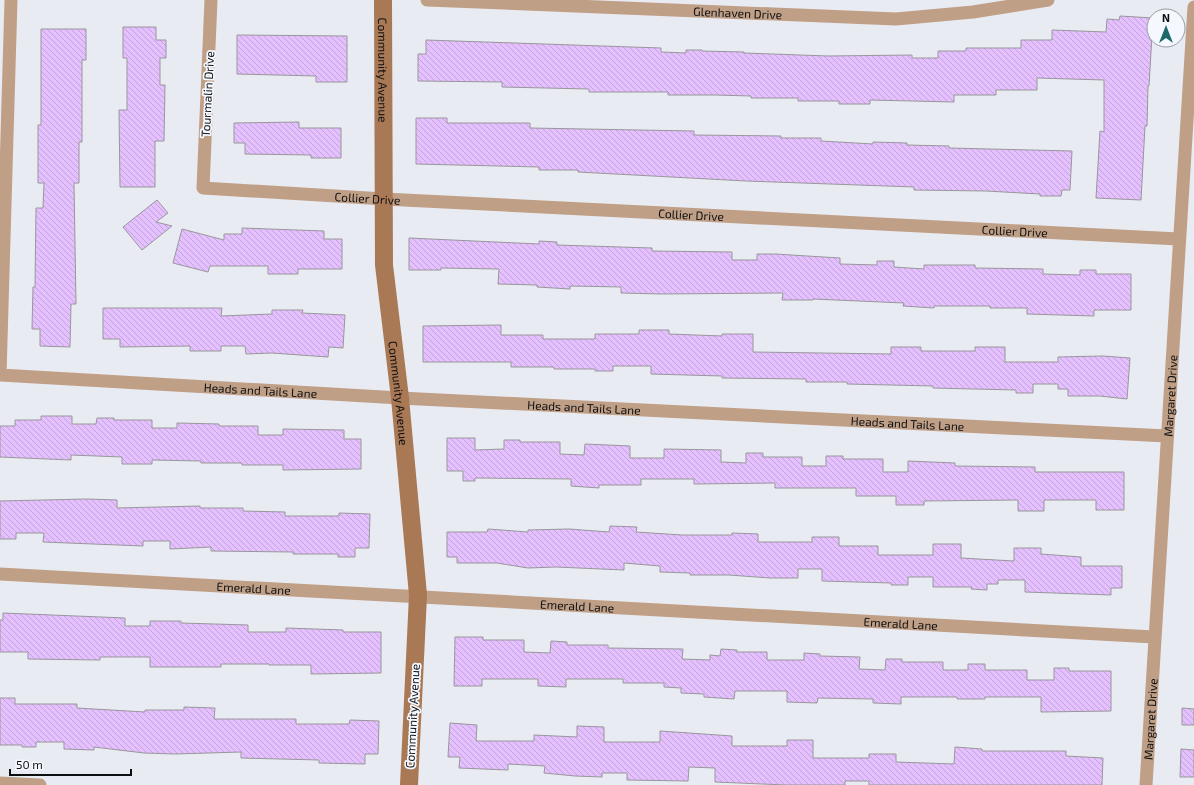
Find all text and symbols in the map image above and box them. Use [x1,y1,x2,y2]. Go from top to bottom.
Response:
street label: Glenhaven Drive [693,4,783,21]
north arrow [1146,8,1186,48]
text: N [1162,11,1170,24]
street label: Community Avenue [376,18,390,122]
street label: Tourmalin Drive [198,51,216,137]
street label: Collier Drive [334,189,401,207]
street label: Collier Drive [658,206,724,223]
street label: Collier Drive [981,222,1048,239]
street label: Community Avenue [386,340,411,446]
street label: Margaret Drive [1161,354,1180,437]
street label: Heads and Tails Lane [203,380,318,400]
street label: Heads and Tails Lane [527,397,641,417]
street label: Heads and Tails Lane [850,413,965,433]
street label: Emerald Lane [216,579,291,597]
street label: Emerald Lane [540,596,615,615]
street label: Emerald Lane [863,614,938,632]
street label: Community Avenue [402,663,422,769]
street label: Margaret Drive [1141,678,1160,760]
scale bar [10,751,131,777]
text: 50 m [16,757,43,771]

